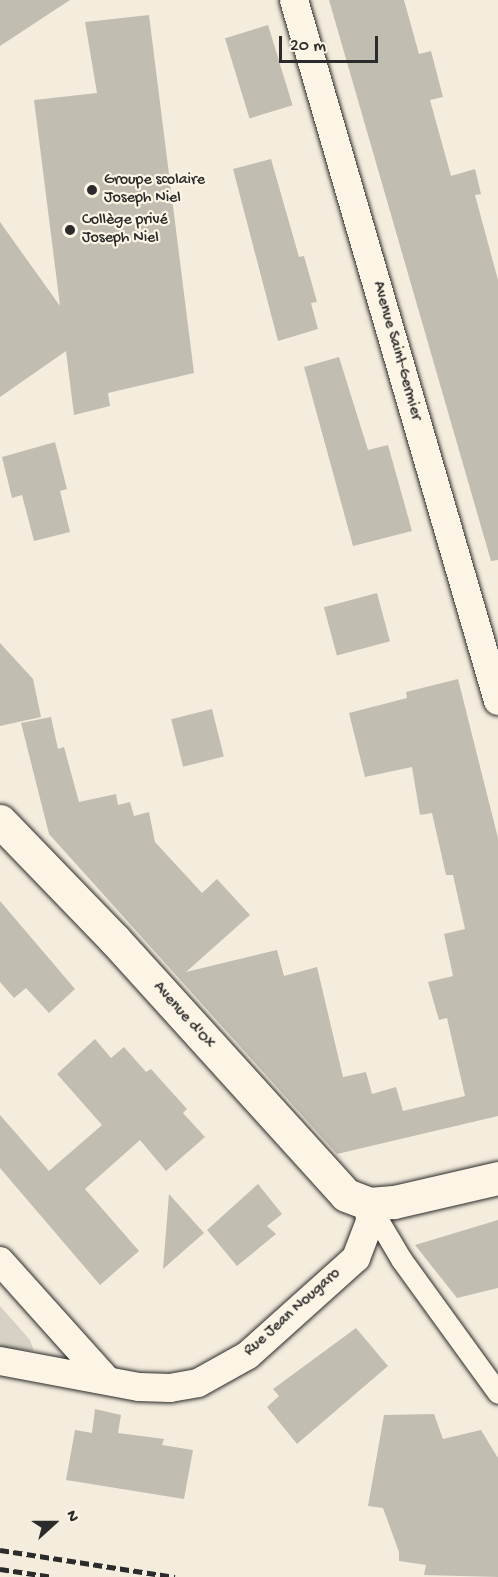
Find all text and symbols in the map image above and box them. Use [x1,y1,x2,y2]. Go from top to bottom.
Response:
scale bar [282,24,381,62]
text: 20 m [290,36,326,57]
place label: Groupe scolaire Joseph Niel [104,171,205,209]
marker: Groupe scolaire Joseph Niel [85,183,99,197]
place label: Collège privé Joseph Niel [82,211,168,249]
marker: Collège privé Joseph Niel [63,223,77,237]
street label: Avenue Saint-Germier [367,279,425,423]
street label: Avenue d'Ox [148,979,218,1053]
street label: Rue Jean Nougaro [241,1265,345,1361]
north arrow [24,1493,84,1553]
text: N [61,1508,82,1525]

